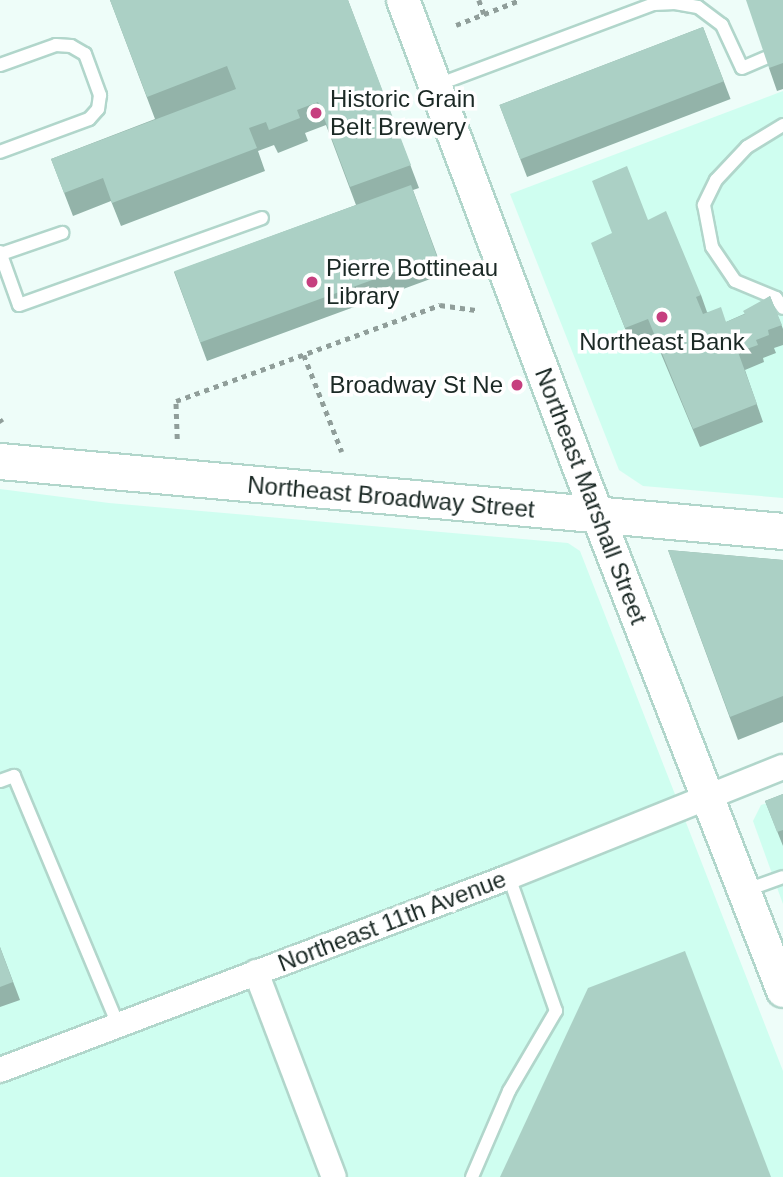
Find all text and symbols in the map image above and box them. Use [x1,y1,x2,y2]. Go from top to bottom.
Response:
place label: Historic Grain Belt Brewery [330,85,475,141]
marker: Historic Grain Belt Brewery [308,105,324,121]
place label: Pierre Bottineau Library [326,254,498,310]
marker: Pierre Bottineau Library [304,274,320,290]
marker: Northeast Bank [654,309,670,325]
place label: Northeast Bank [579,328,745,356]
street label: Northeast Marshall Street [529,364,653,628]
place label: Broadway St Ne [330,371,503,399]
marker: Broadway St Ne [509,377,525,393]
street label: Northeast Broadway Street [246,470,536,524]
street label: Northeast 11th Avenue [273,864,511,978]

